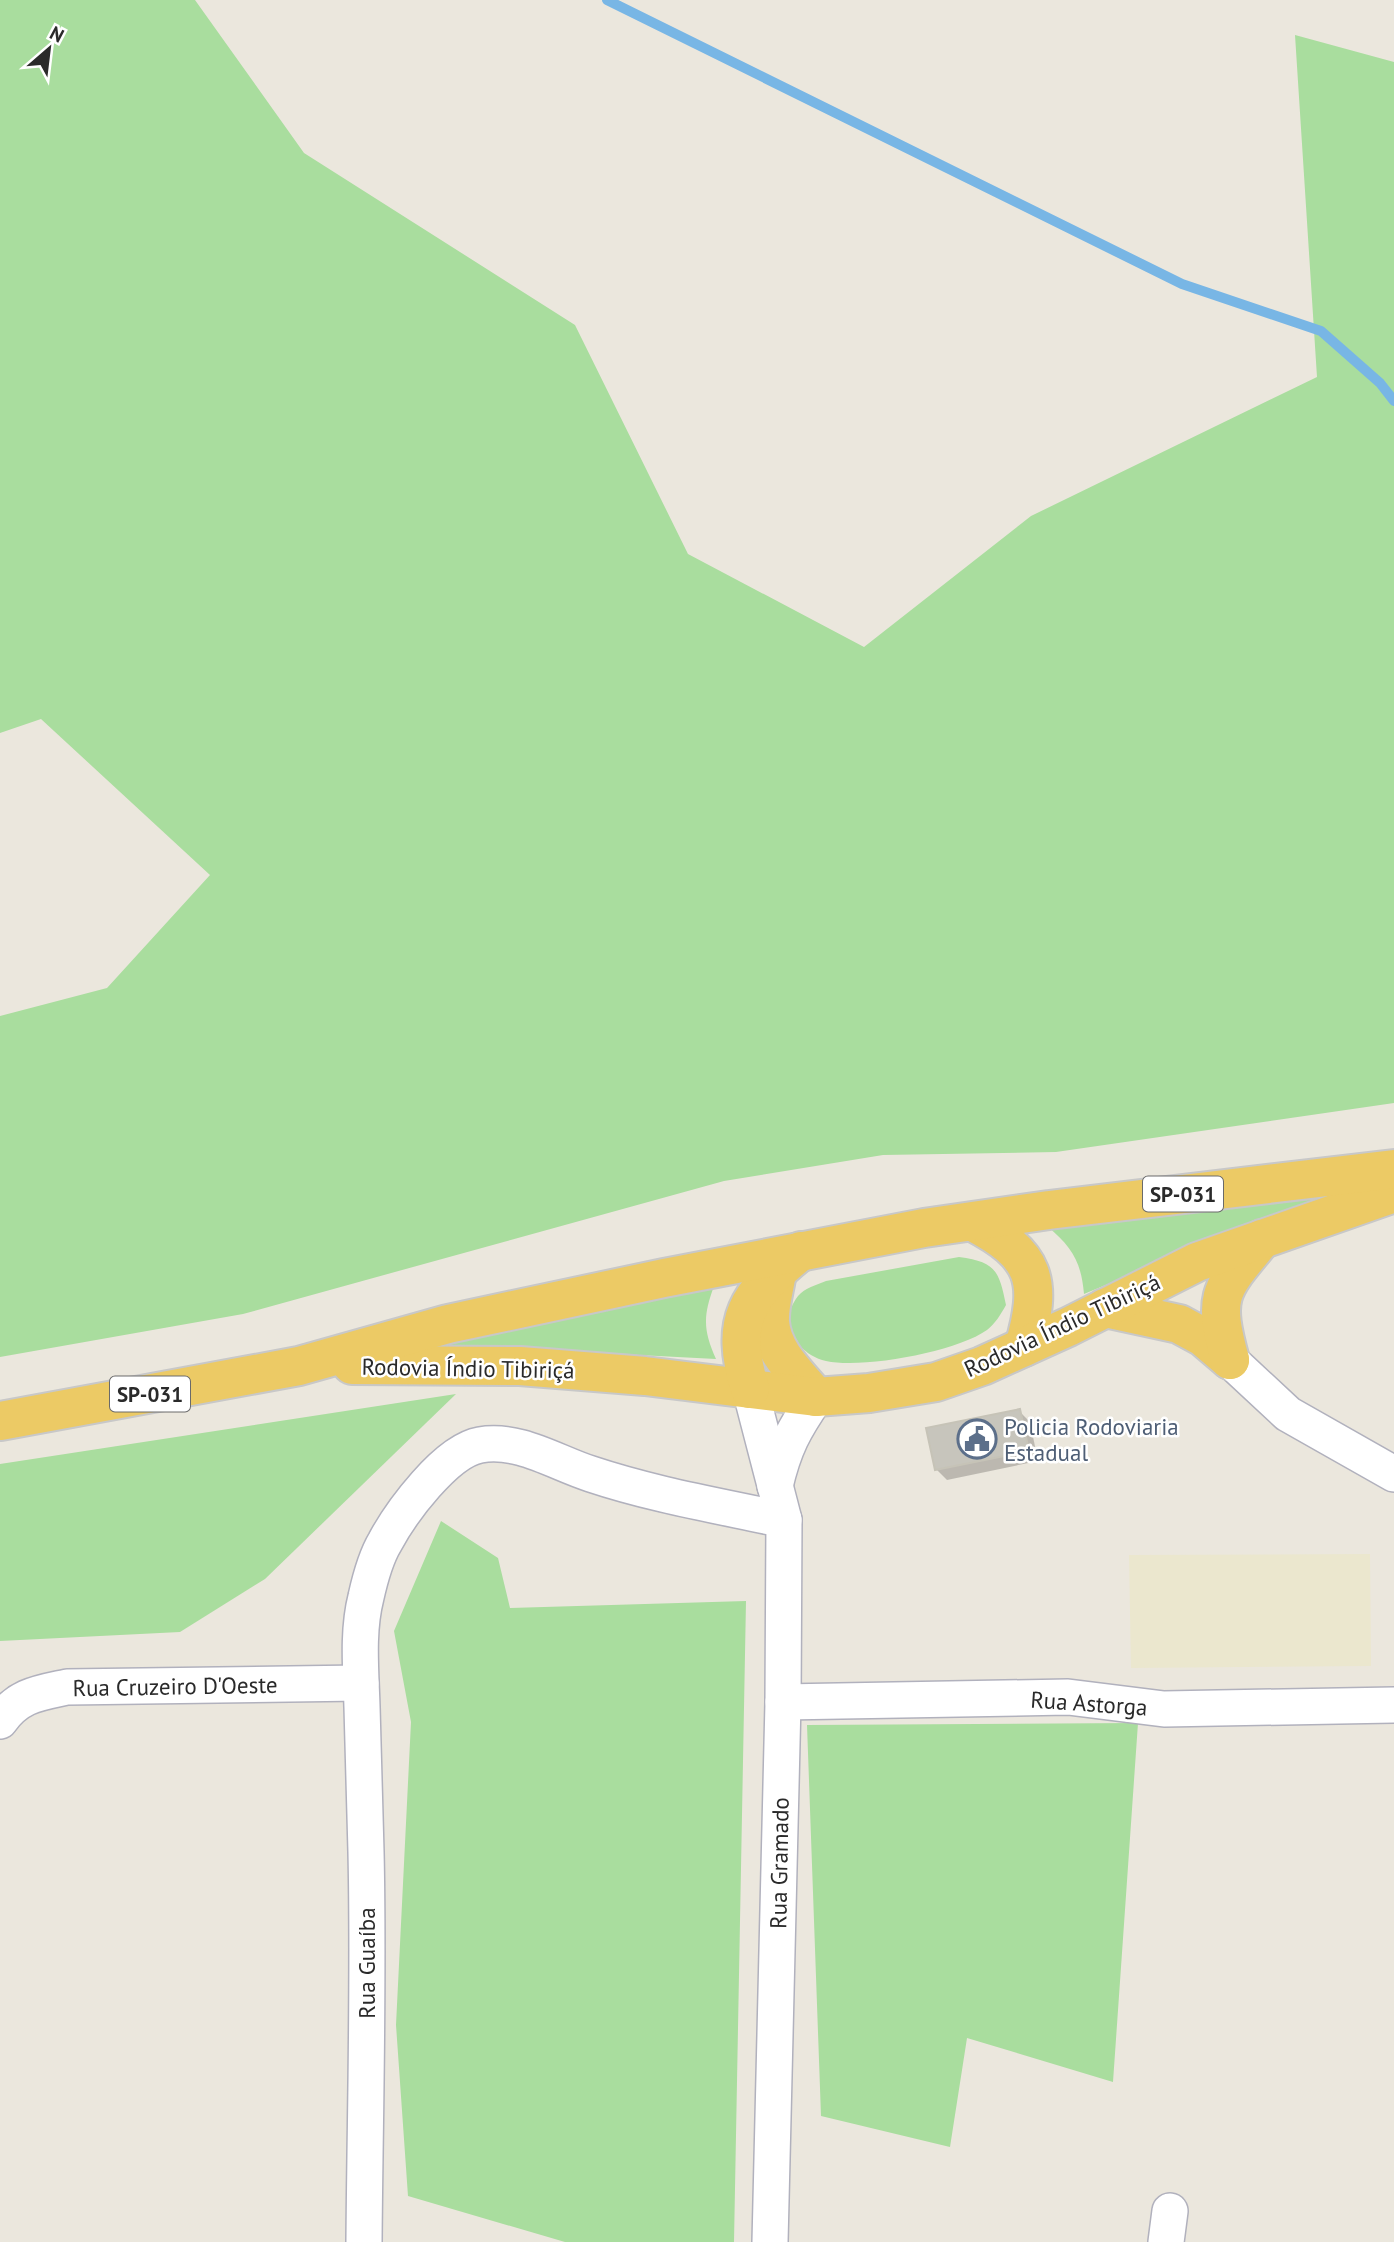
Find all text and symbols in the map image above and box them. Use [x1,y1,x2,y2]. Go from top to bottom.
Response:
north arrow [14,14,84,84]
text: N [46,20,68,48]
road number: SP-031 [1143,1176,1223,1212]
street label: Rodovia Índio Tibiriçá [959,1267,1165,1383]
street label: Rodovia Índio Tibiriçá [361,1352,575,1384]
road number: SP-031 [110,1376,190,1412]
place label: Policia Rodoviaria Estadual [1004,1412,1179,1467]
public building icon: Policia Rodoviaria Estadual [956,1418,998,1460]
street label: Rua Cruzeiro D'Oeste [72,1670,278,1702]
street label: Rua Astorga [1029,1684,1149,1722]
street label: Rua Gramado [763,1797,795,1929]
street label: Rua Guaíba [352,1907,381,2019]

